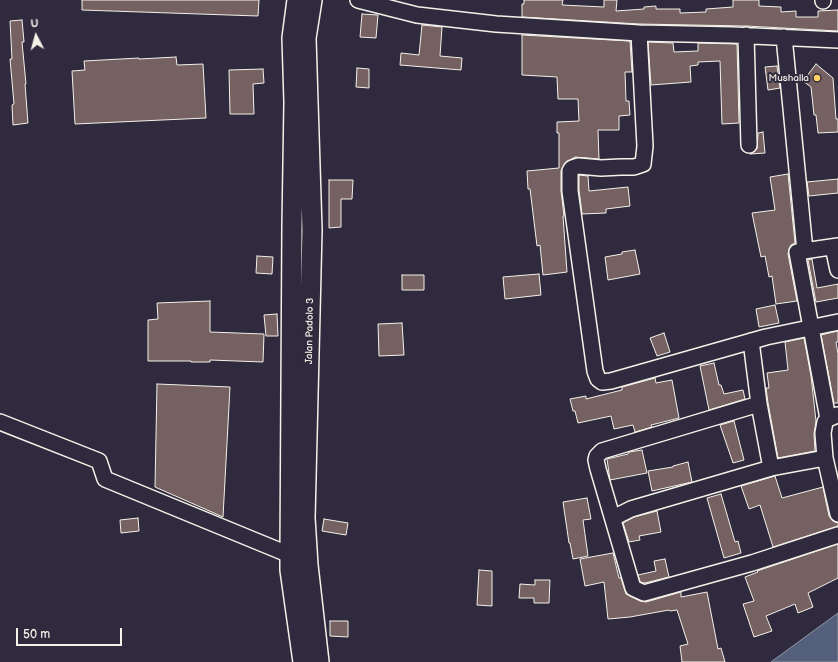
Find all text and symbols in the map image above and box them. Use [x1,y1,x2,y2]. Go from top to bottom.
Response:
north arrow [16,16,56,56]
text: U [30,17,39,30]
place label: Mushalla [769,72,809,84]
marker: Mushalla [812,73,822,83]
street label: Jalan Padolo 3 [303,298,317,364]
scale bar [18,620,124,646]
text: 50 m [23,627,50,642]

